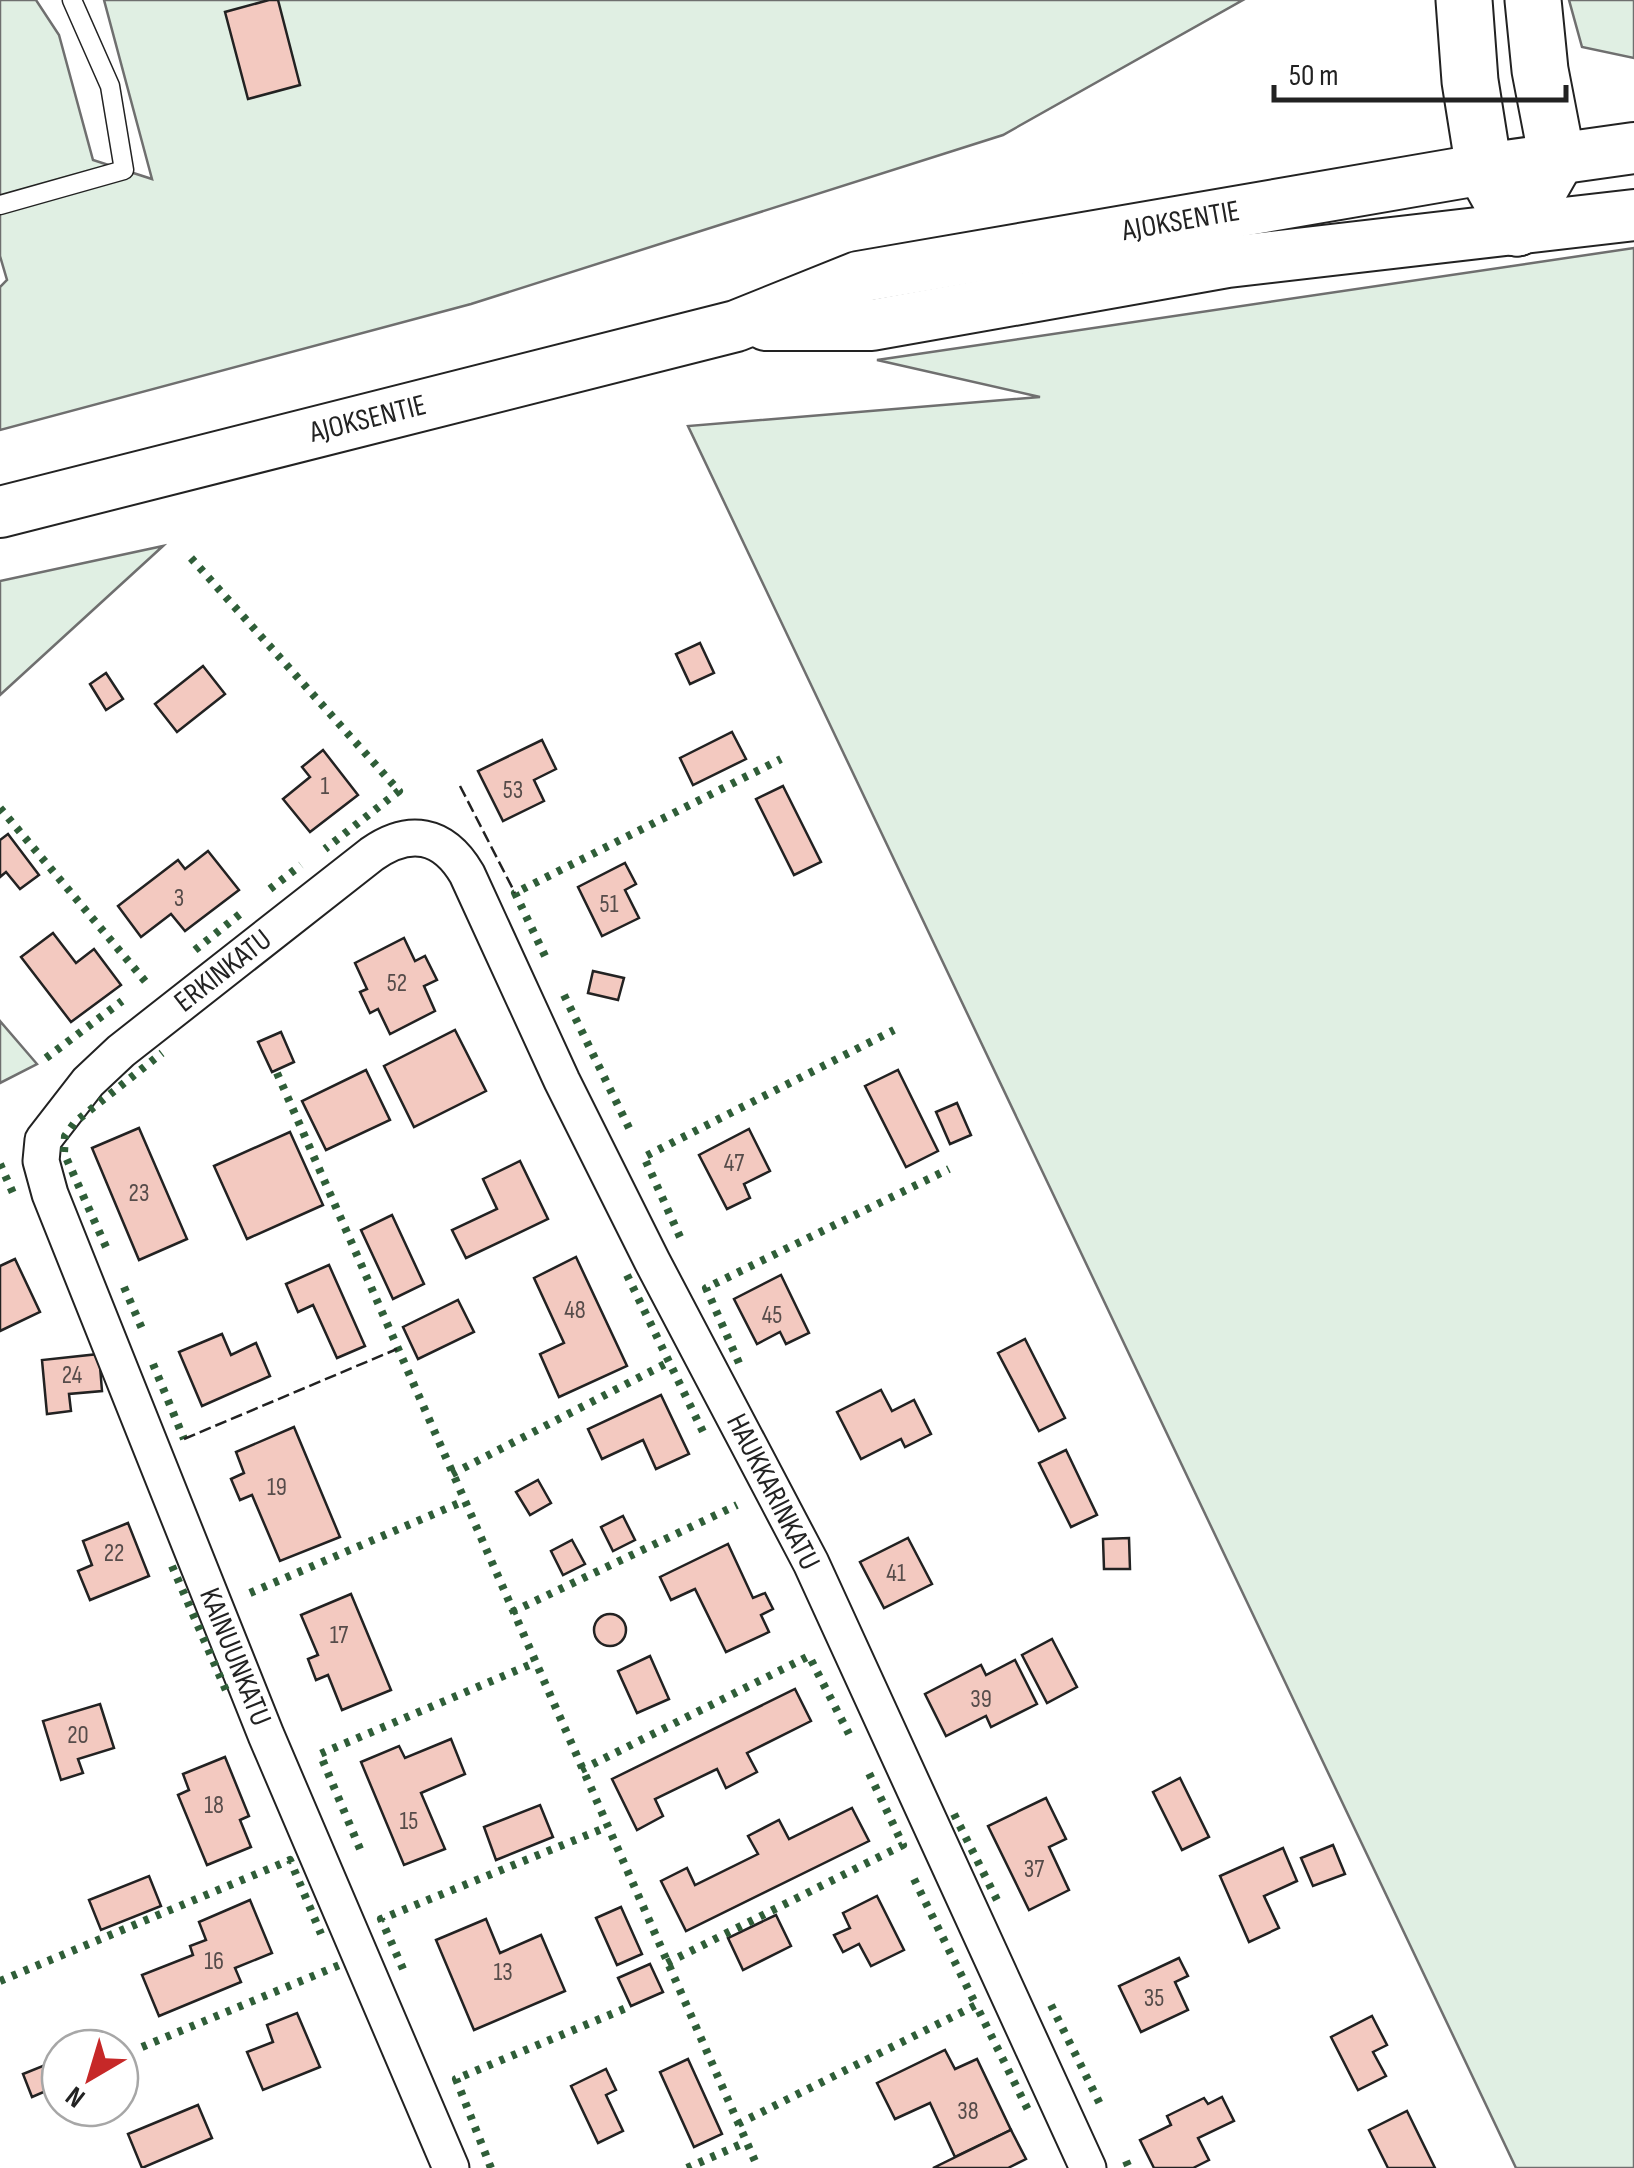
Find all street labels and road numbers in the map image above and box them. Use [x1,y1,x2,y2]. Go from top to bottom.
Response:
street label: AJOKSENTIE [1118,193,1243,249]
street label: AJOKSENTIE [305,387,430,451]
street label: ERKINKATU [167,922,279,1020]
street label: HAUKKARINKATU [718,1408,828,1576]
street label: KAINUUNKATU [191,1583,279,1731]

